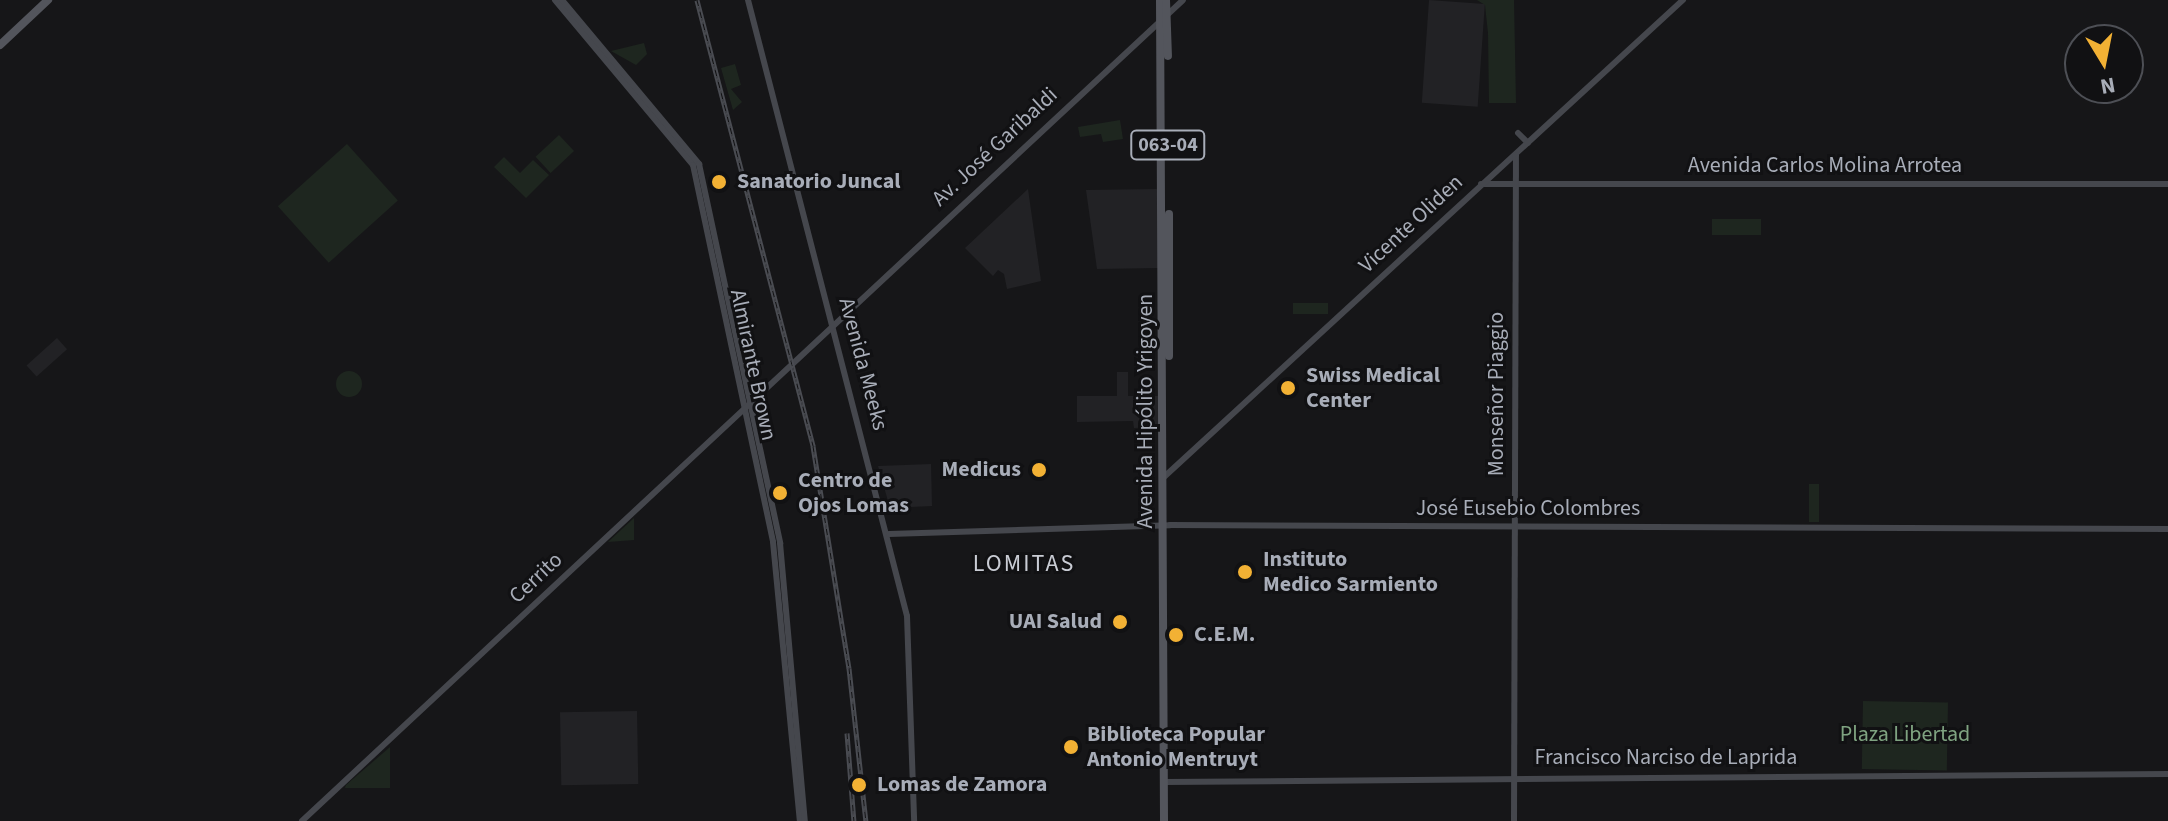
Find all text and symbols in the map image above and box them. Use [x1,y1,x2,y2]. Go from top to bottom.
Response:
north arrow [2064,24,2144,104]
text: N [2098,69,2118,103]
street label: Av. José Garibaldi [927,82,1063,212]
road number: 063-04 [1130,129,1206,161]
street label: Avenida Carlos Molina Arrotea [1688,153,1962,179]
place label: Sanatorio Juncal [737,169,901,195]
street label: Vicente Oliden [1354,169,1468,279]
marker: Sanatorio Juncal [708,171,730,193]
street label: Almirante Brown [724,287,782,443]
street label: Avenida Hipólito Yrigoyen [1133,294,1159,528]
street label: Avenida Meeks [833,295,893,433]
street label: Monseñor Piaggio [1484,312,1510,476]
place label: Swiss Medical Center [1306,362,1440,414]
marker: Swiss Medical Center [1277,377,1299,399]
place label: Medicus [942,457,1021,483]
marker: Medicus [1028,459,1050,481]
place label: Centro de Ojos Lomas [798,467,909,518]
marker: Centro de Ojos Lomas [769,482,791,504]
street label: José Eusebio Colombres [1416,496,1640,522]
place label: Instituto Medico Sarmiento [1263,546,1438,598]
street label: Cerrito [504,547,568,609]
district label: LOMITAS [973,550,1075,578]
marker: Instituto Medico Sarmiento [1234,561,1256,583]
place label: UAI Salud [1009,609,1102,635]
marker: UAI Salud [1109,611,1131,633]
place label: C.E.M. [1194,622,1255,648]
marker: C.E.M. [1165,624,1187,646]
place label: Biblioteca Popular Antonio Mentruyt [1087,721,1265,772]
park label: Plaza Libertad [1840,722,1970,748]
marker: Biblioteca Popular Antonio Mentruyt [1062,738,1080,756]
street label: Francisco Narciso de Laprida [1535,745,1797,771]
place label: Lomas de Zamora [877,772,1047,798]
marker: Lomas de Zamora [848,774,870,796]

